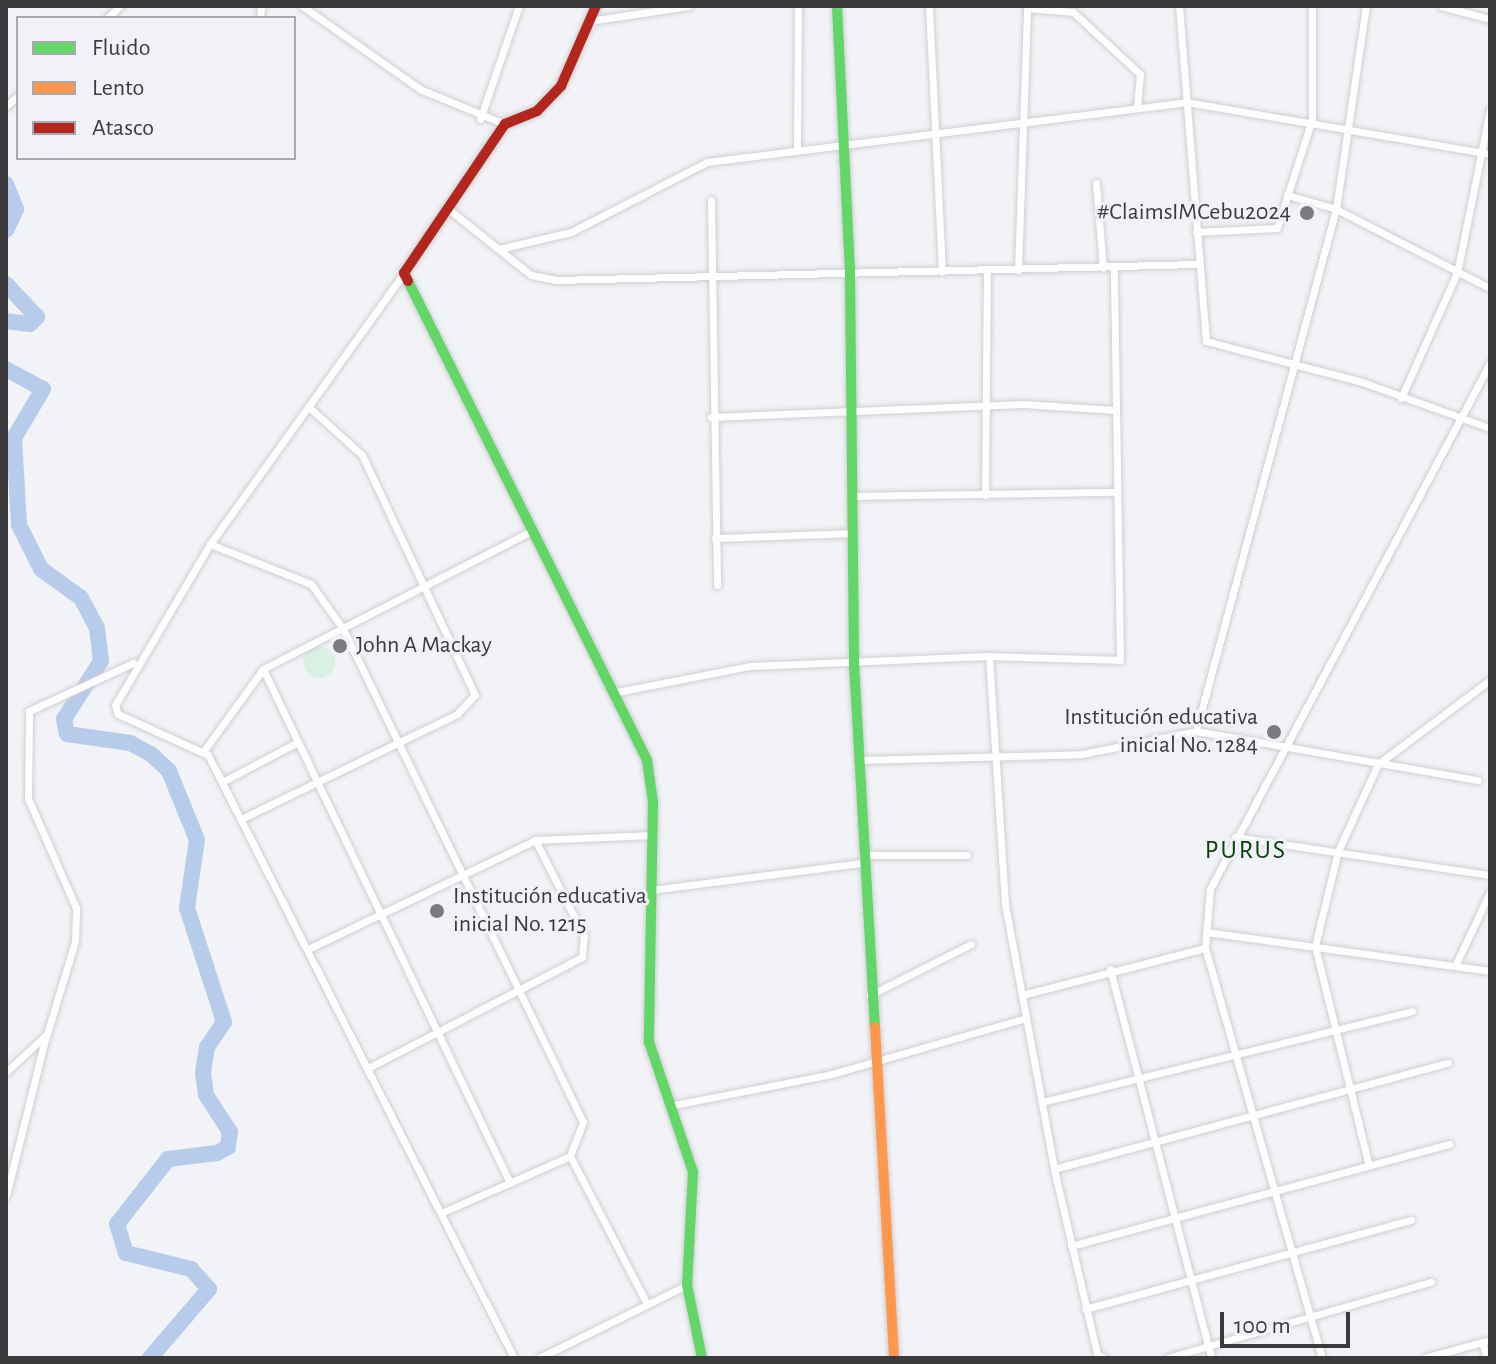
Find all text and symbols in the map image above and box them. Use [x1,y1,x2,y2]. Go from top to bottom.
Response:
legend [16,16,296,160]
text: Fluido [92,36,151,60]
text: Lento [92,76,144,100]
text: Atasco [92,116,154,140]
place label: #ClaimsIMCebu2024 [1097,199,1291,227]
marker: #ClaimsIMCebu2024 [1298,204,1316,222]
place label: John A Mackay [356,632,492,660]
marker: John A Mackay [331,637,349,655]
place label: Institución educativa inicial No. 1284 [1064,704,1258,760]
marker: Institución educativa inicial No. 1284 [1265,723,1283,741]
district label: PURUS [1205,835,1287,867]
place label: Institución educativa inicial No. 1215 [453,883,647,939]
marker: Institución educativa inicial No. 1215 [428,902,446,920]
scale bar [1224,1296,1354,1346]
text: 100 m [1234,1314,1291,1338]

